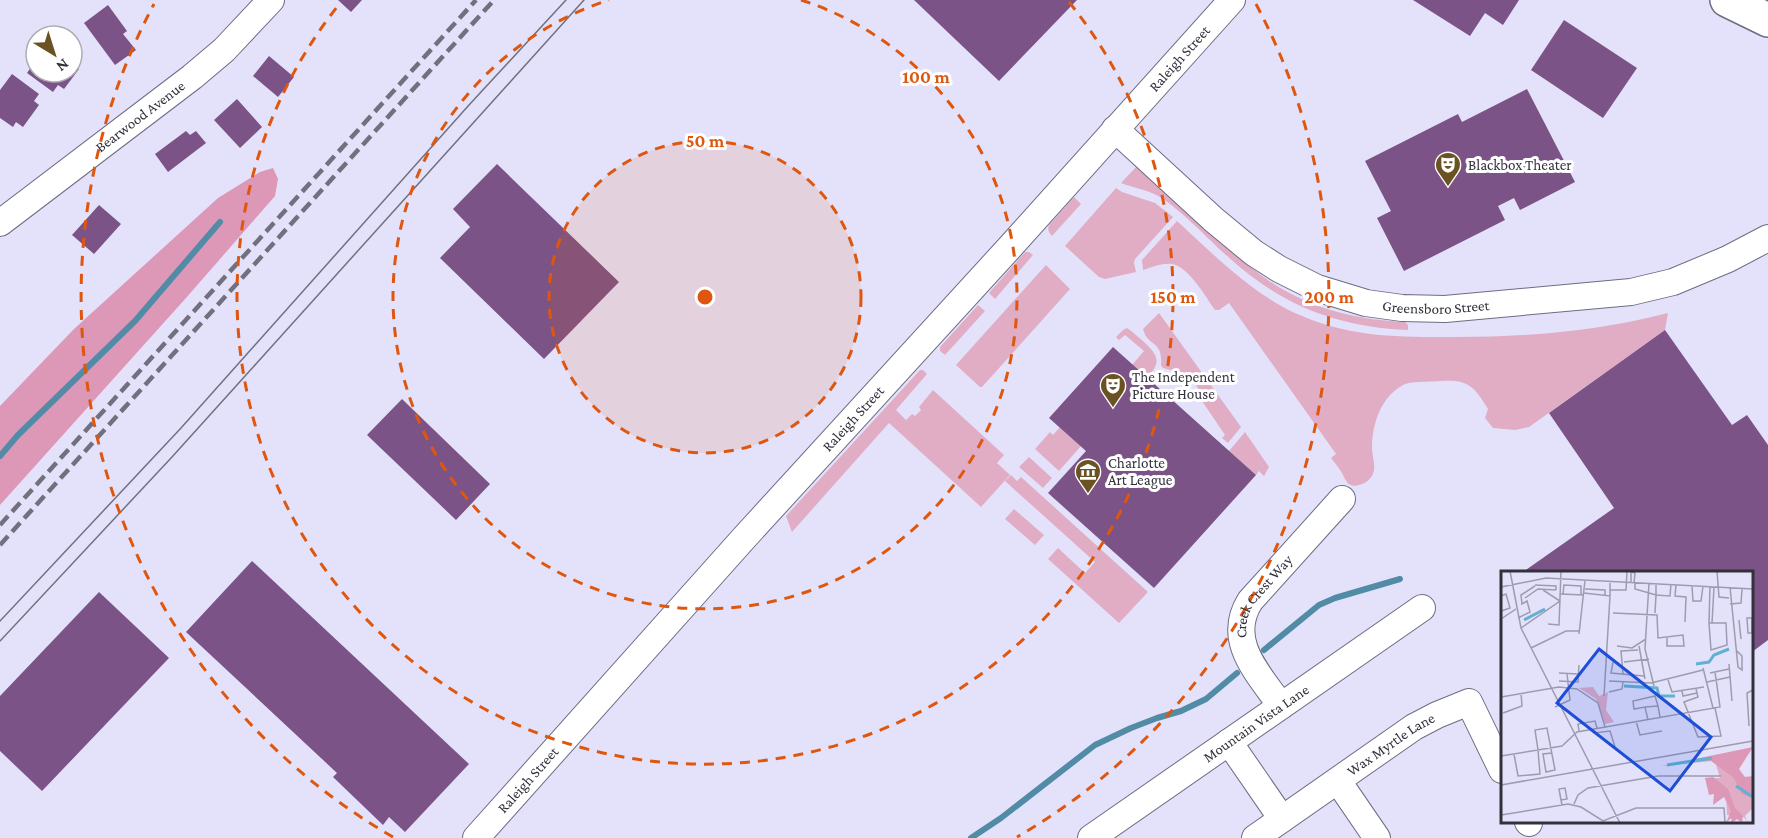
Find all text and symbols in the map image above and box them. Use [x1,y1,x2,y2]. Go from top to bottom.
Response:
street label: Raleigh Street [1146,22,1214,95]
north arrow [24,24,84,84]
text: N [53,55,72,76]
text: 100 m [902,67,950,87]
street label: Bearwood Avenue [92,77,188,155]
text: 50 m [686,131,725,151]
theatre icon: Blackbox Theater [1433,150,1463,188]
place label: Blackbox Theater [1468,157,1572,173]
centre of rings [695,287,715,307]
text: 150 m [1150,287,1196,307]
text: 200 m [1304,287,1355,307]
street label: Greensboro Street [1381,297,1491,317]
place label: The Independent Picture House [1132,369,1236,402]
theatre icon: The Independent Picture House [1098,371,1128,409]
street label: Raleigh Street [819,382,888,455]
place label: Charlotte Art League [1108,455,1173,489]
museum icon: Charlotte Art League [1073,457,1103,495]
street label: Creek Crest Way [1233,552,1296,639]
inset map [1501,571,1753,823]
street label: Mountain Vista Lane [1200,681,1312,765]
street label: Wax Myrtle Lane [1344,709,1438,779]
street label: Raleigh Street [494,743,562,816]

